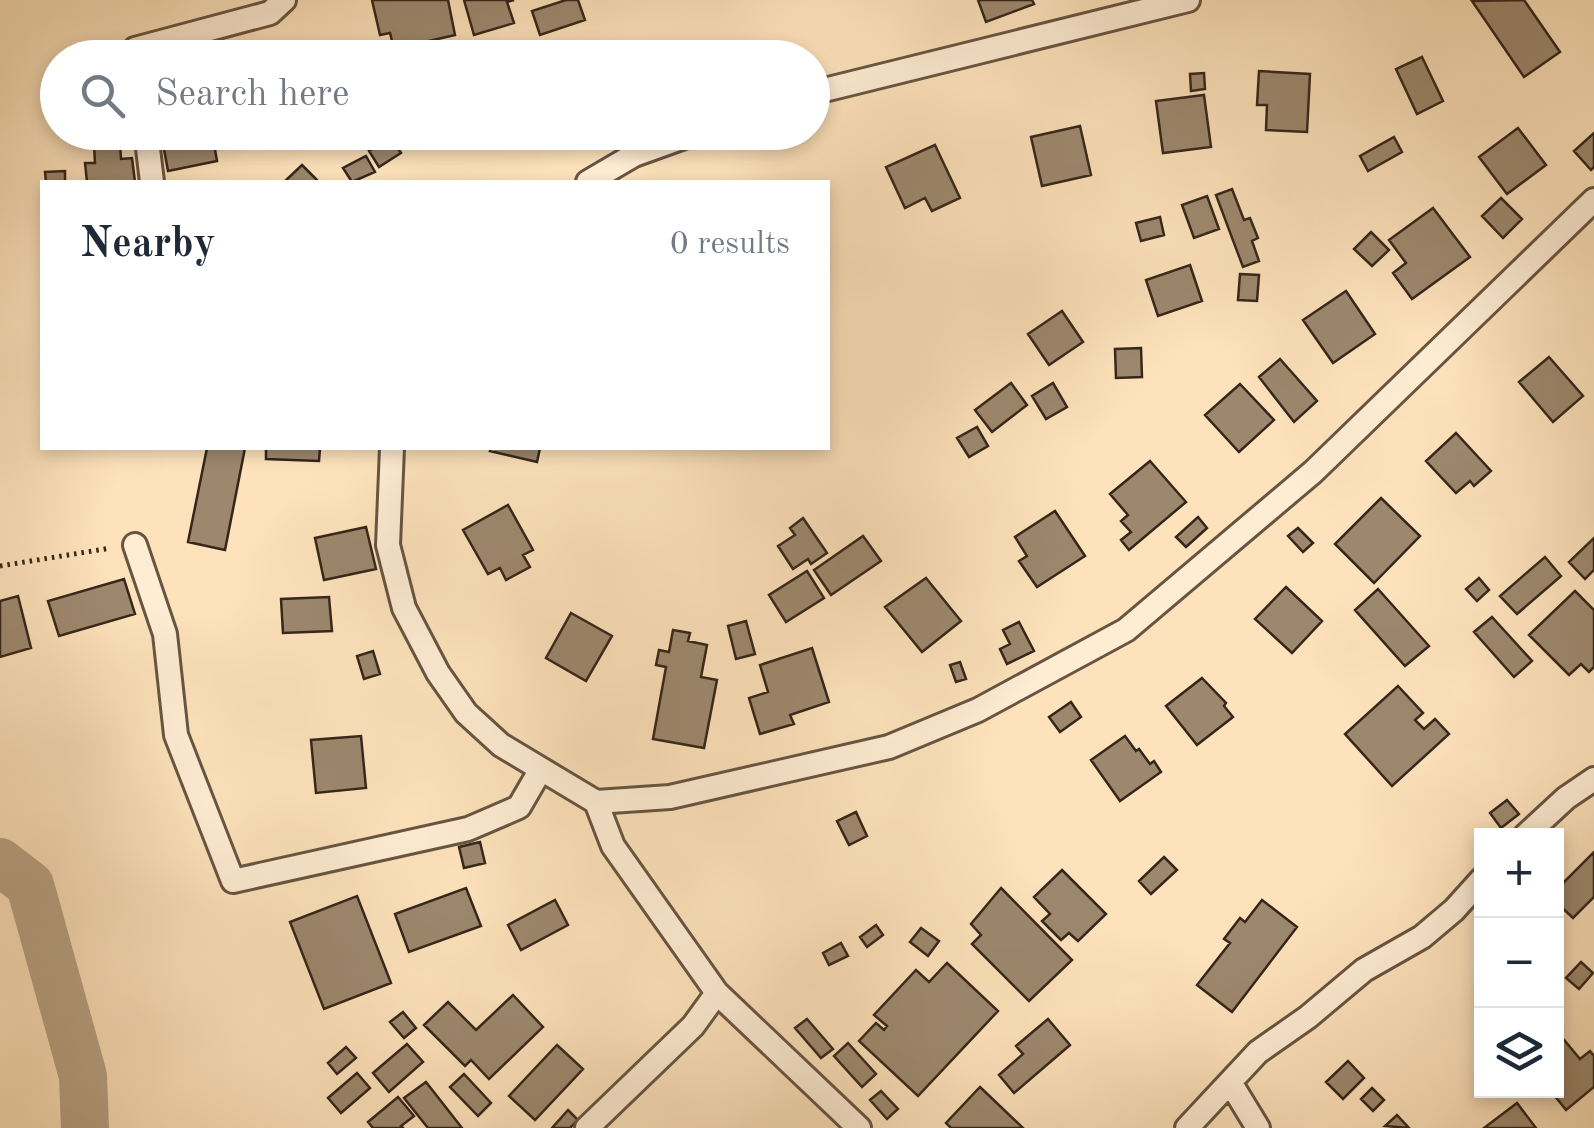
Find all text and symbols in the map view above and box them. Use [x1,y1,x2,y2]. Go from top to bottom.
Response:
search box [40,40,830,150]
icon: search [75,68,130,123]
text: Search here [155,76,350,114]
text: Nearby [80,224,216,266]
text: 0 results [670,229,790,261]
map controls [1474,828,1564,1098]
button: + [1474,828,1564,918]
button: − [1474,918,1564,1008]
button: layers [1474,1008,1564,1098]

